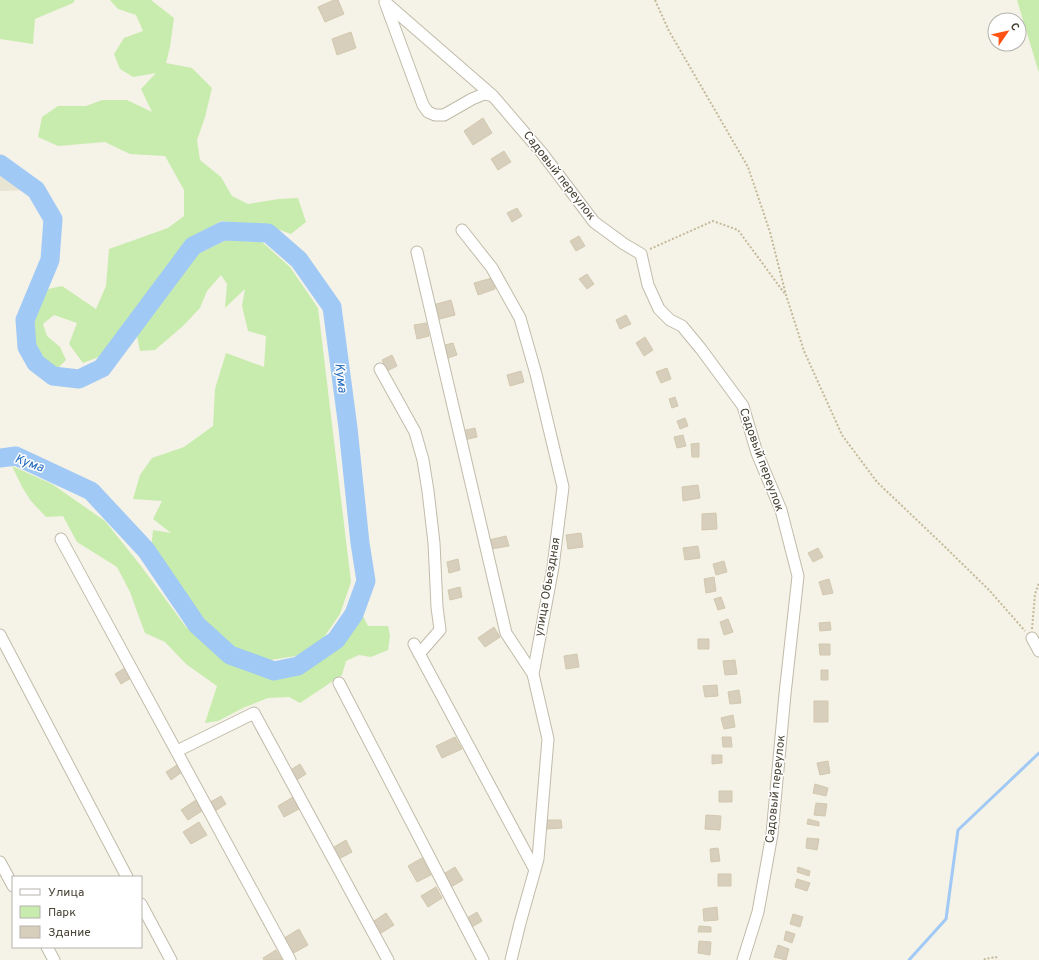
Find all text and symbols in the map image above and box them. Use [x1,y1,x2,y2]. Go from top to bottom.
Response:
north arrow [987,12,1027,52]
text: С [1007,20,1022,34]
street label: Садовый переулок [519,128,599,224]
water label: Кума [330,362,350,394]
street label: Садовый переулок [735,406,787,514]
water label: Кума [12,451,46,477]
street label: улица Обьездная [531,536,565,638]
street label: Садовый переулок [762,734,790,844]
legend [12,876,142,948]
text: Улица [48,885,84,901]
text: Парк [48,905,76,921]
text: Здание [48,925,91,941]

